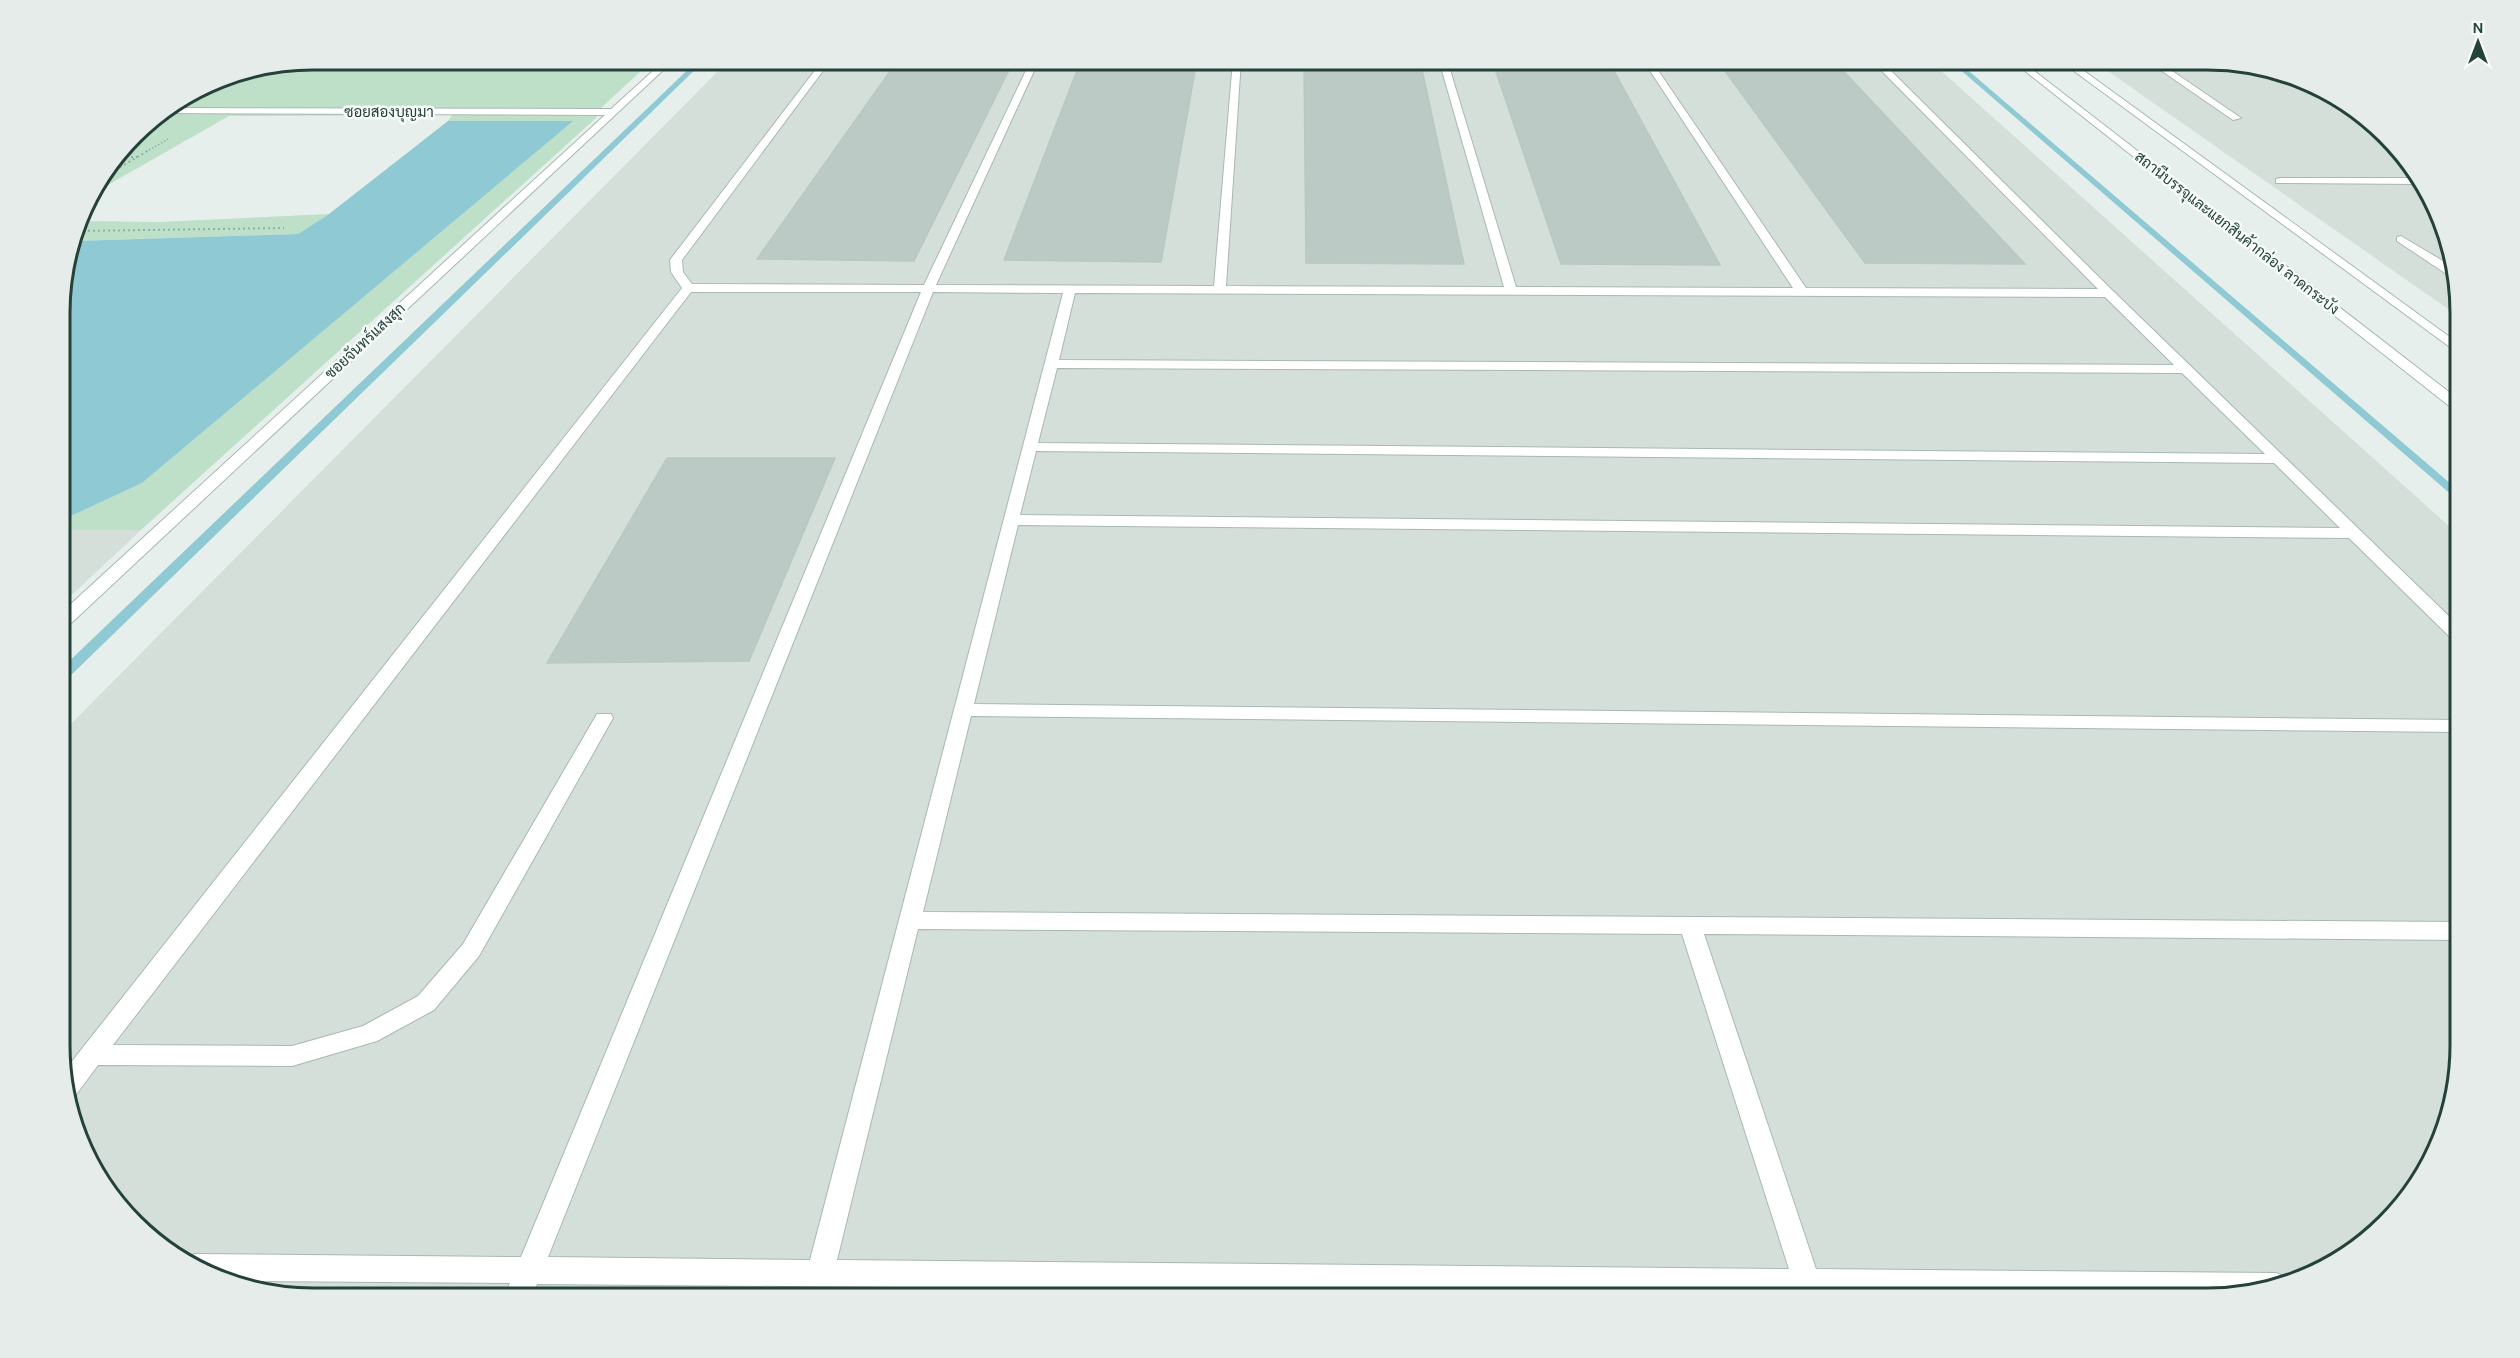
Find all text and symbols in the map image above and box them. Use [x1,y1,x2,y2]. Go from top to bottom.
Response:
north arrow [2448,12,2508,72]
text: N [2472,18,2484,37]
street label: ซอยสองบุญมา [344,103,434,123]
street label: สถานีบรรจุและแยกสินค้ากล่อง ลาดกระบัง [2130,147,2343,320]
street label: ซอยจันทร์แสงสุก [320,299,410,384]

